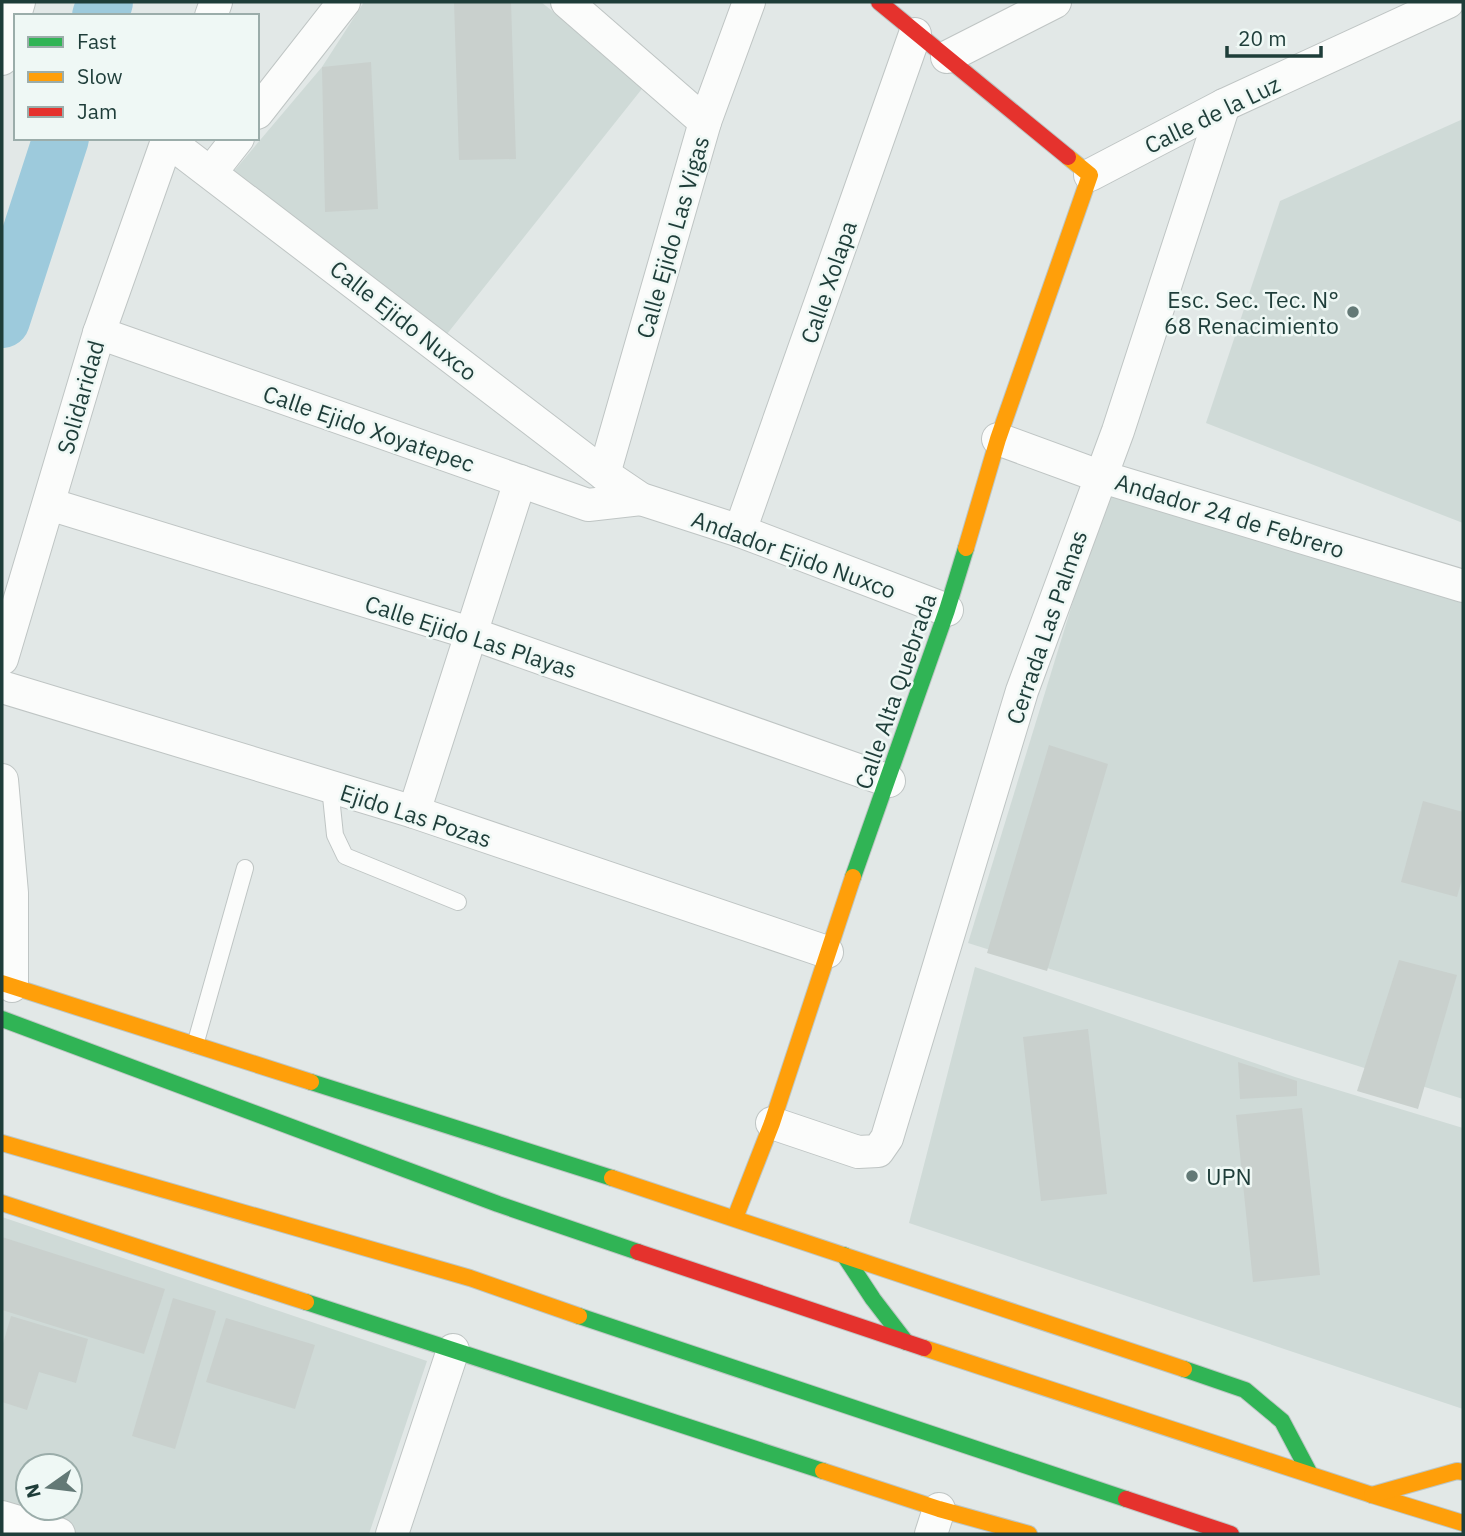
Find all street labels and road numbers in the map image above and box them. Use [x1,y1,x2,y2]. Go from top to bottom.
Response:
street label: Calle de la Luz [1139,68,1285,160]
street label: Calle Ejido Las Vigas [629,132,715,342]
street label: Calle Xolapa [793,217,863,347]
street label: Calle Ejido Nuxco [324,253,484,387]
street label: Solidaridad [49,337,111,457]
street label: Calle Ejido Xoyatepec [259,378,479,478]
street label: Andador 24 de Febrero [1112,466,1348,564]
street label: Andador Ejido Nuxco [688,503,900,605]
street label: Cerrada Las Palmas [999,526,1093,728]
street label: Calle Ejido Las Playas [361,588,581,684]
street label: Calle Alta Quebrada [847,589,943,793]
street label: Ejido Las Pozas [337,776,495,854]

